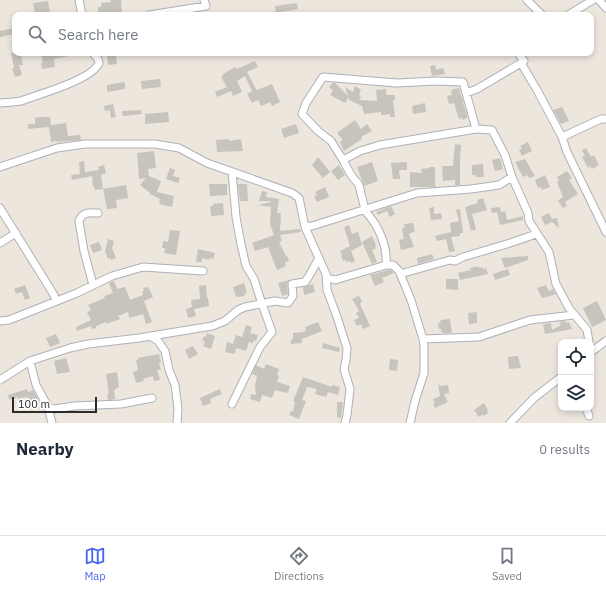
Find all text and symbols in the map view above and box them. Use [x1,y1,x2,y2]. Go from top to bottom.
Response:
search box [12,12,594,56]
icon: search [26,23,48,45]
text: Search here [58,25,138,44]
map controls [558,339,594,411]
button: locate [558,339,594,375]
button: layers [558,375,594,411]
scale bar [12,395,97,414]
text: 100 m [18,397,50,411]
text: Nearby [16,438,74,460]
text: 0 results [539,441,590,458]
tab: Map [84,545,106,583]
tab: Directions [274,545,324,583]
tab: Saved [492,545,522,583]

